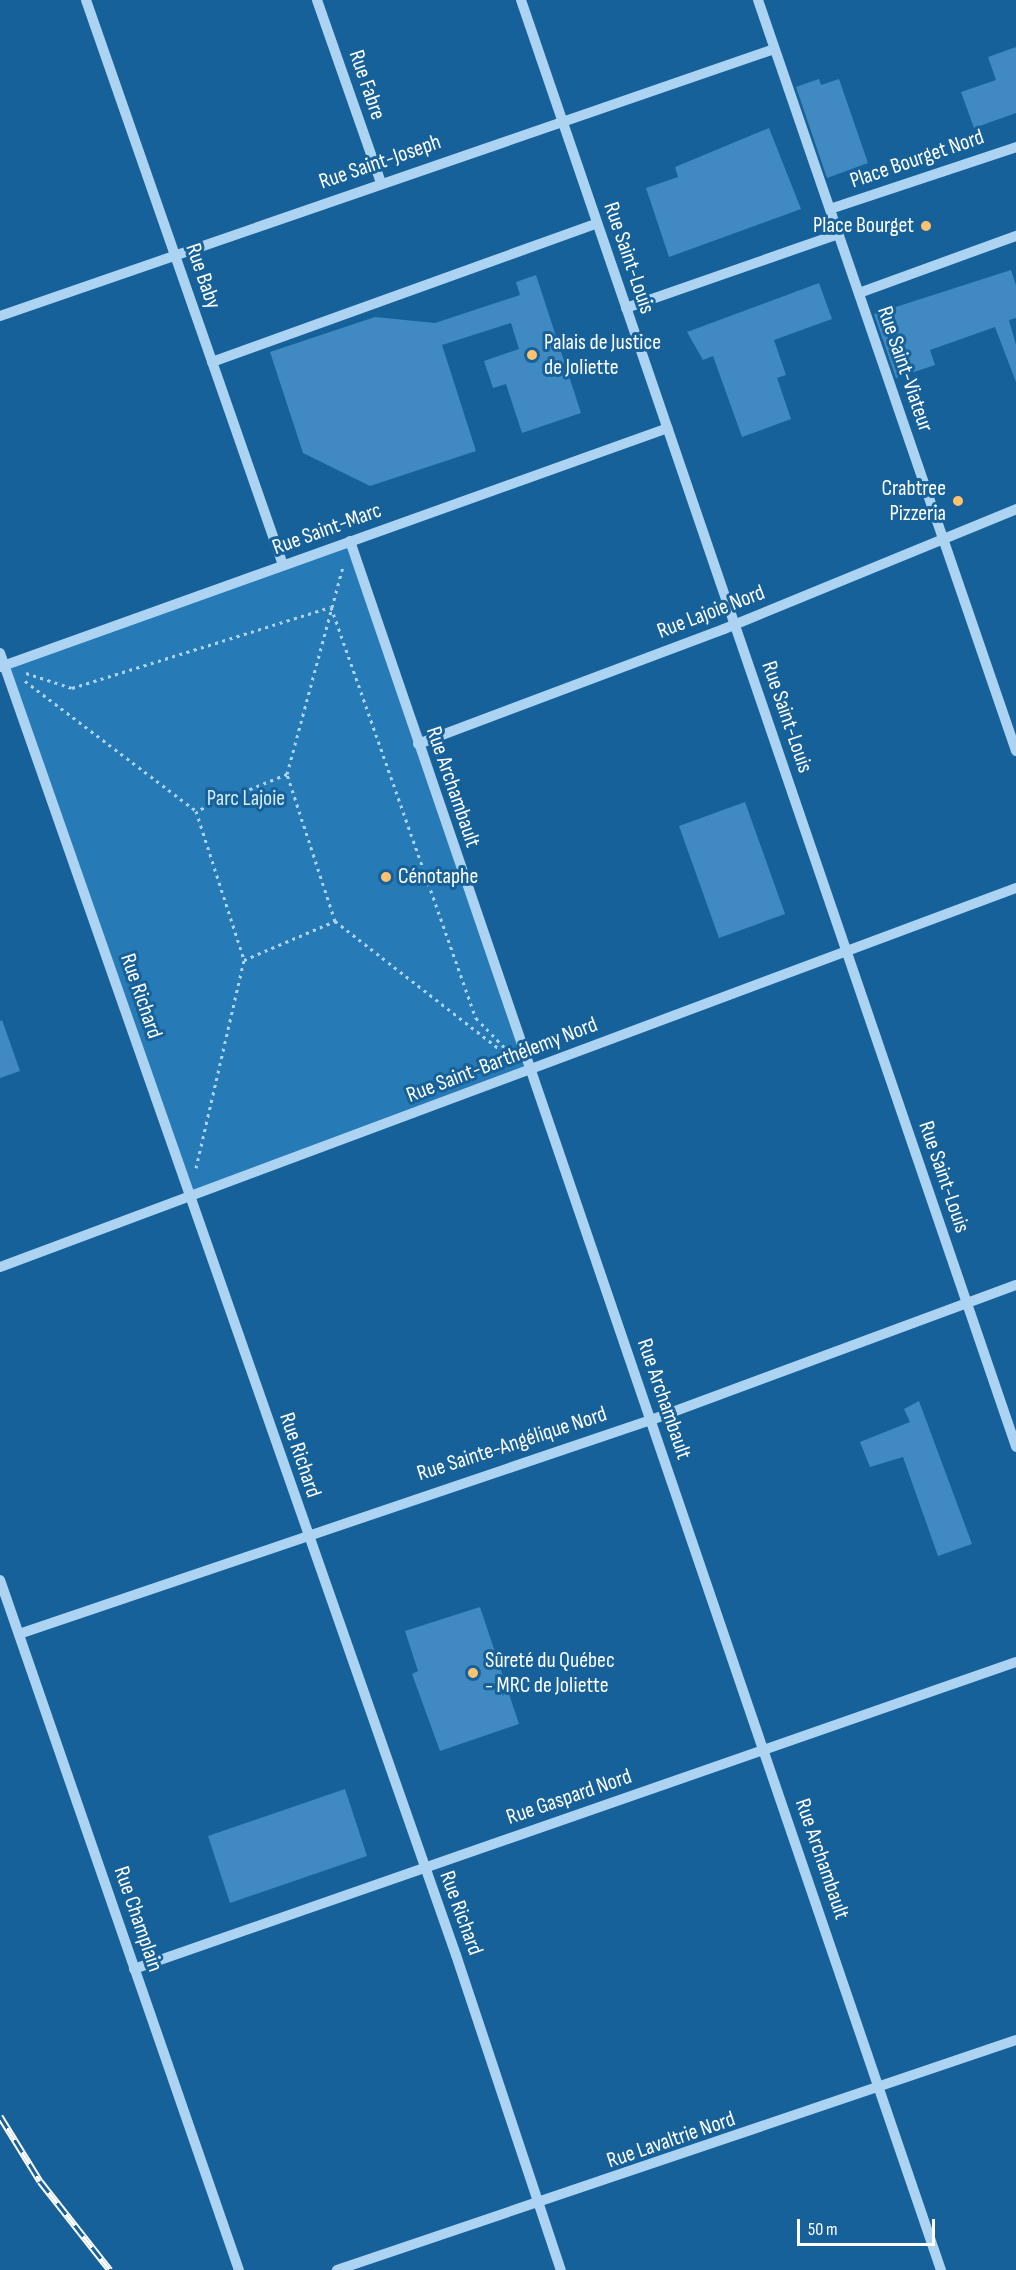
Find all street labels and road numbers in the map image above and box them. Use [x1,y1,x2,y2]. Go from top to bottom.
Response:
street label: Rue Fabre [343,47,391,123]
street label: Place Bourget Nord [847,124,987,194]
street label: Rue Saint-Joseph [316,129,444,195]
street label: Rue Saint-Louis [598,199,660,317]
street label: Rue Baby [180,240,226,312]
street label: Rue Saint-Viateur [871,303,939,435]
street label: Rue Saint-Marc [269,497,385,561]
street label: Rue Lajoie Nord [653,579,769,645]
street label: Rue Saint-Louis [756,658,818,776]
street label: Rue Archambault [420,723,486,851]
street label: Rue Richard [114,950,168,1042]
street label: Rue Saint-Barthélemy Nord [403,1011,601,1109]
street label: Rue Saint-Louis [913,1118,975,1236]
street label: Rue Archambault [631,1335,697,1463]
street label: Rue Sainte-Angélique Nord [414,1401,610,1487]
street label: Rue Richard [273,1409,327,1501]
street label: Rue Gaspard Nord [503,1763,635,1831]
street label: Rue Archambault [789,1795,855,1923]
street label: Rue Champlain [108,1863,168,1975]
street label: Rue Richard [434,1867,488,1959]
street label: Rue Lavaltrie Nord [603,2106,739,2174]

